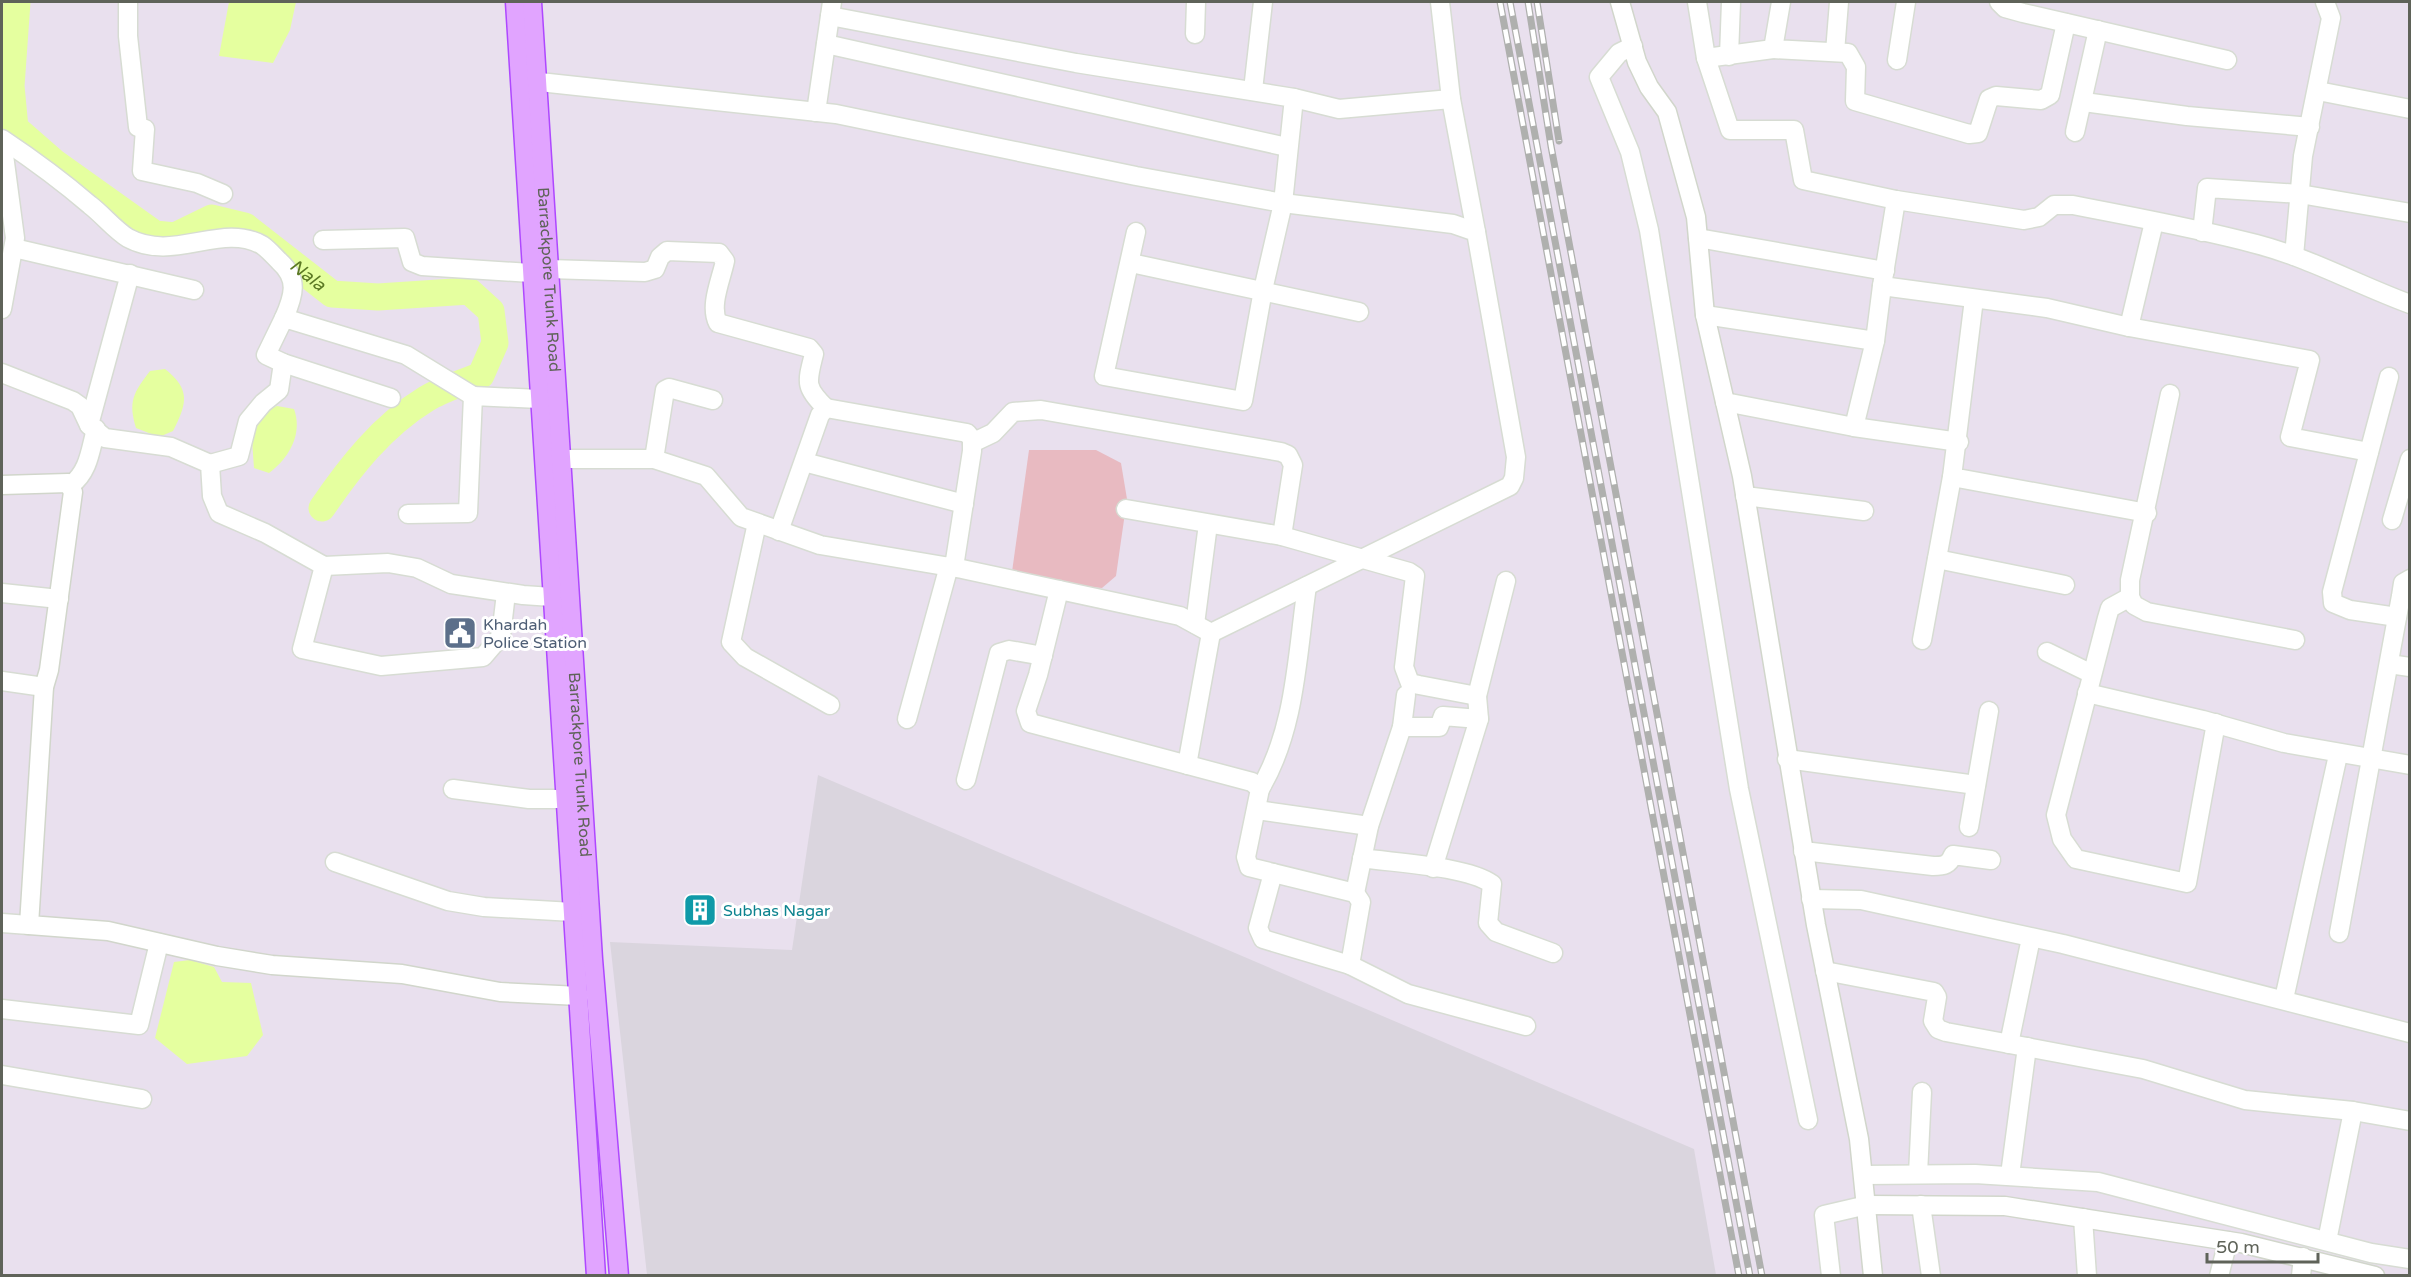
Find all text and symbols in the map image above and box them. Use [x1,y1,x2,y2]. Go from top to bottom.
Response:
street label: Barrackpore Trunk Road [533,186,565,373]
water label: Nala [286,254,331,296]
public building icon: Khardah Police Station [442,615,478,651]
place label: Khardah Police Station [483,615,587,653]
street label: Barrackpore Trunk Road [564,671,595,858]
building icon: Subhas Nagar [682,892,718,928]
place label: Subhas Nagar [723,901,831,921]
scale bar [2207,1226,2318,1264]
text: 50 m [2216,1236,2260,1258]

